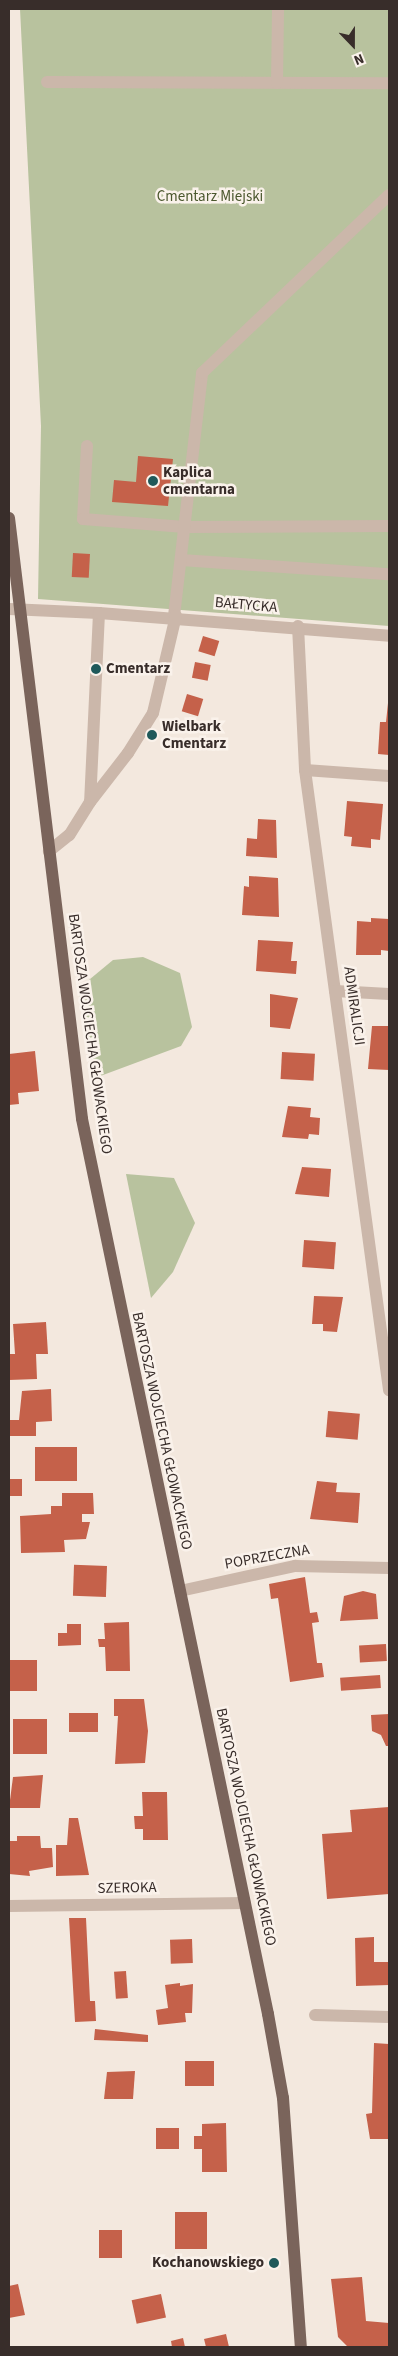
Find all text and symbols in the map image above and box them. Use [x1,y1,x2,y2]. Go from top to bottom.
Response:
north arrow [328,20,378,70]
text: N [351,48,367,70]
park label: Cmentarz Miejski [157,188,263,206]
place label: Kaplica cmentarna [163,463,235,498]
marker: Kaplica cmentarna [147,475,159,487]
street label: BAŁTYCKA [214,593,278,617]
place label: Cmentarz [106,660,170,678]
marker: Cmentarz [90,663,102,675]
place label: Wielbark Cmentarz [162,717,226,752]
marker: Wielbark Cmentarz [146,729,158,741]
street label: BARTOSZA WOJCIECHA GŁOWACKIEGO [64,913,116,1155]
street label: ADMIRALICJI [340,965,368,1047]
street label: BARTOSZA WOJCIECHA GŁOWACKIEGO [128,1310,196,1552]
street label: POPRZECZNA [223,1541,311,1573]
street label: BARTOSZA WOJCIECHA GŁOWACKIEGO [212,1706,280,1948]
street label: SZEROKA [97,1878,157,1898]
place label: Kochanowskiego [152,2254,264,2272]
marker: Kochanowskiego [268,2257,280,2269]

